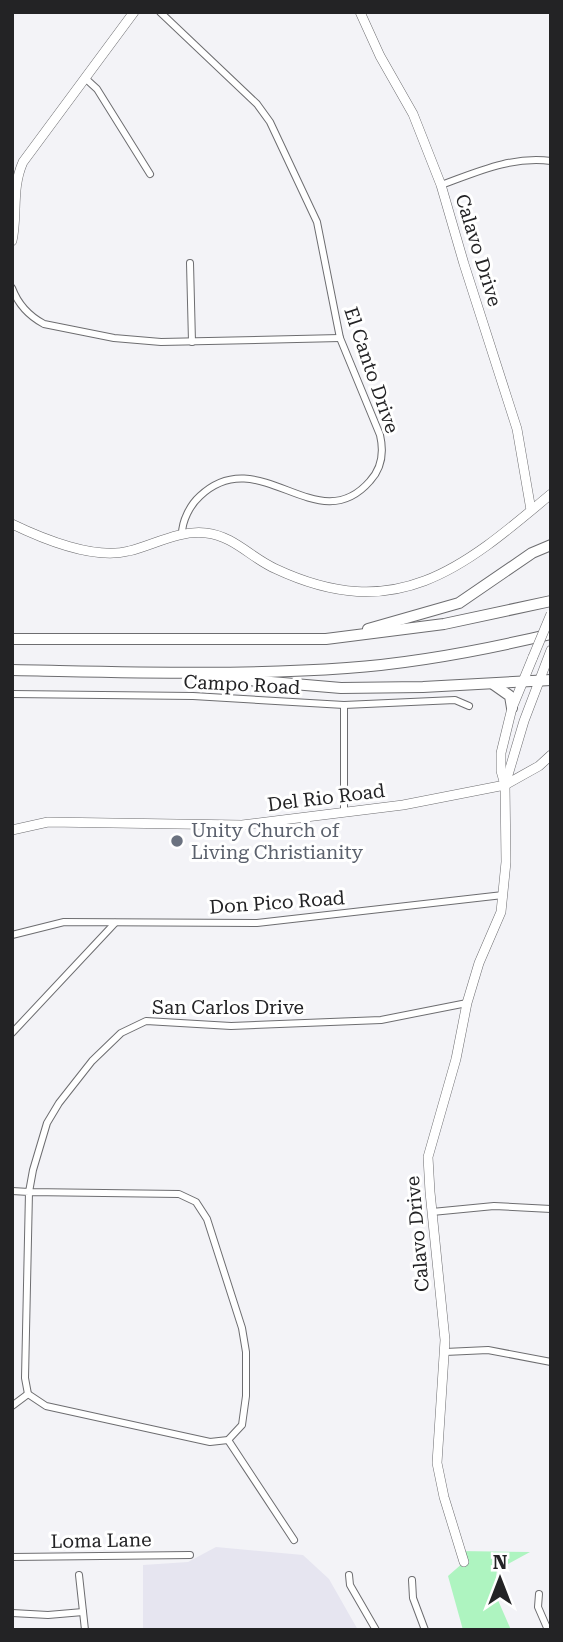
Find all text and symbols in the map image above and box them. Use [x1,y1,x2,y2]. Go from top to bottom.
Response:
street label: Calavo Drive [451,191,507,309]
street label: El Canto Drive [339,304,404,436]
street label: Campo Road [183,670,301,699]
street label: Del Rio Road [266,779,386,816]
place label: Unity Church of Living Christianity [191,819,364,864]
marker: Unity Church of Living Christianity [169,833,185,849]
street label: Don Pico Road [209,886,345,919]
street label: San Carlos Drive [152,996,304,1019]
street label: Calavo Drive [401,1175,434,1293]
street label: Loma Lane [50,1528,152,1553]
north arrow [465,1544,535,1614]
text: N [493,1551,508,1574]

